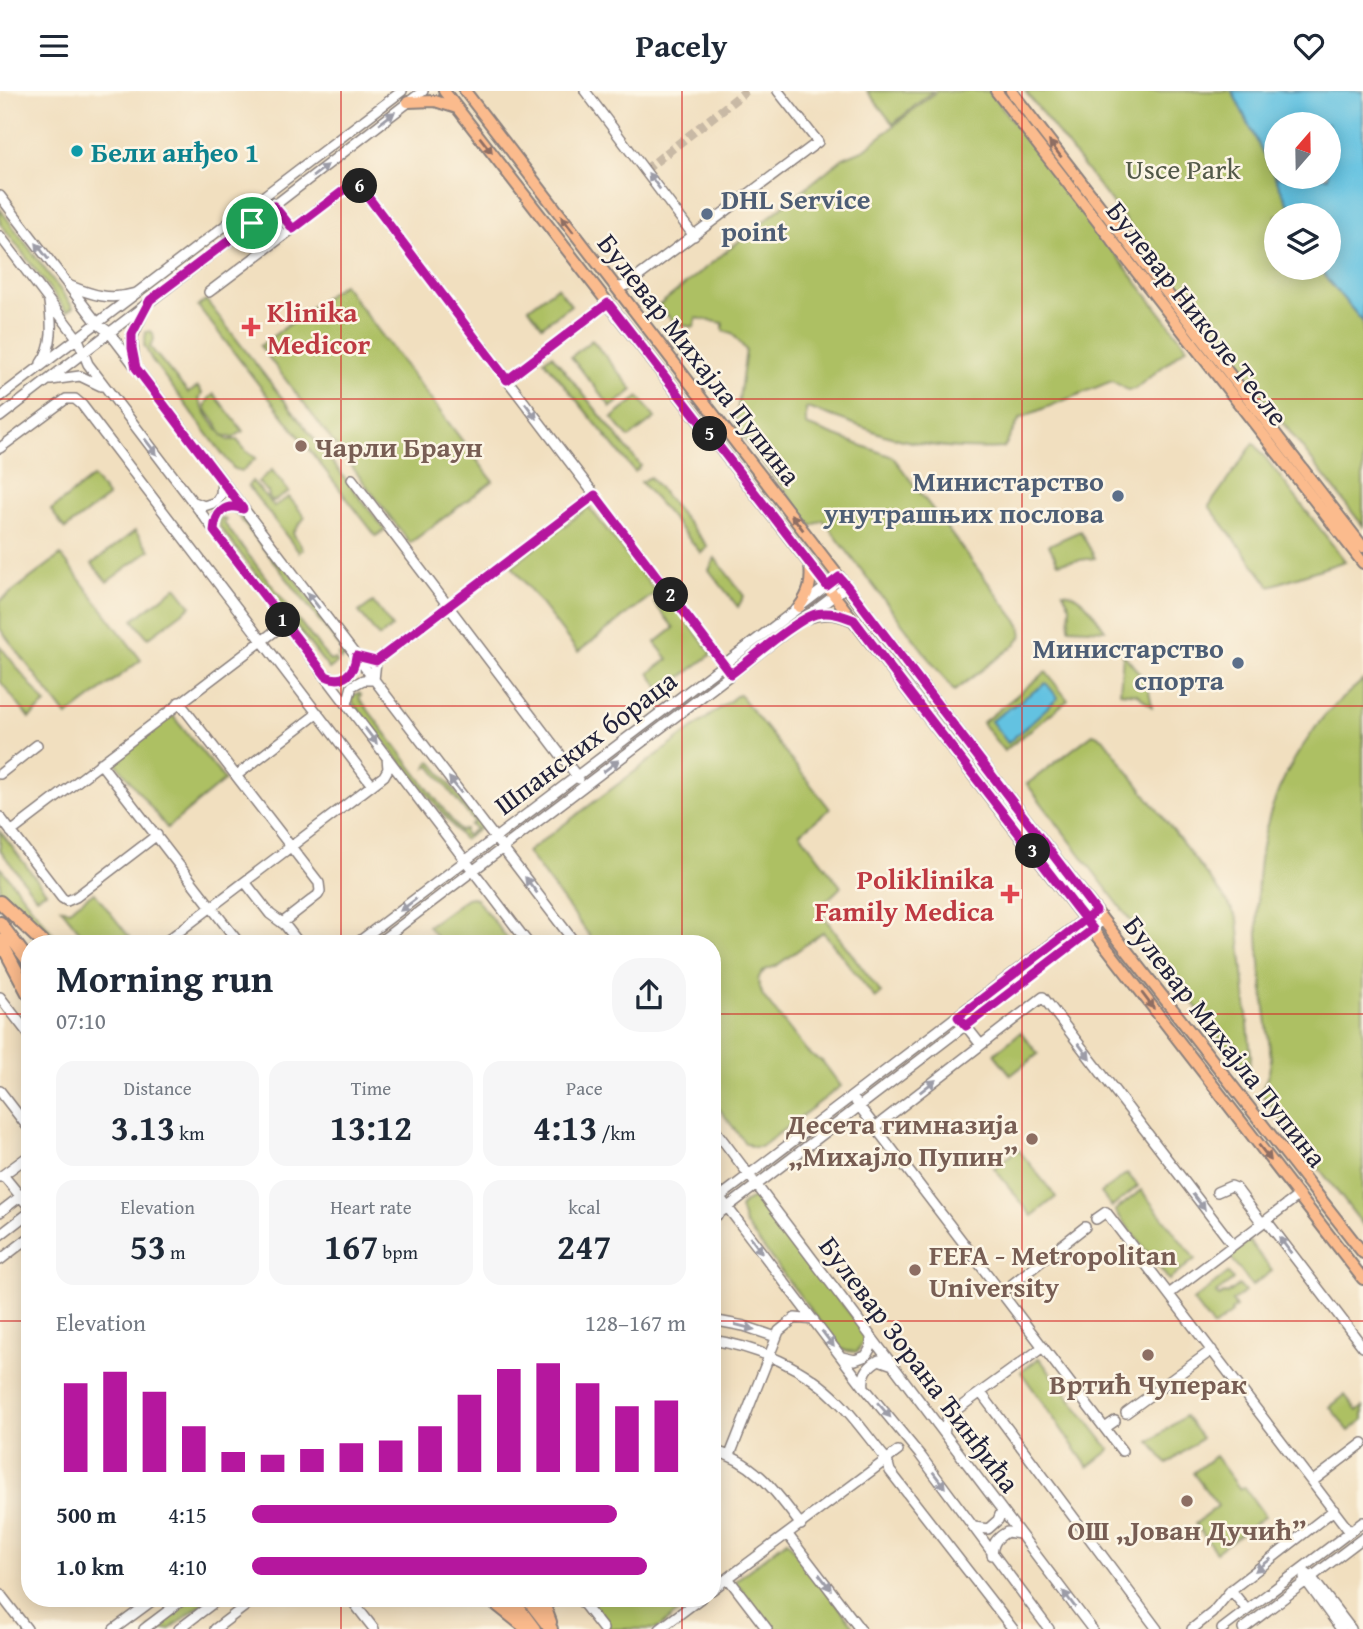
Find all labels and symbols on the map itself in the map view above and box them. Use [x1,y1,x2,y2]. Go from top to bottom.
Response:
one-way arrow [378,112,396,126]
north arrow [1264,112,1340,189]
place label: Бели анђео 1 [91,131,259,172]
one-way arrow [478,136,492,154]
one-way arrow [1048,140,1063,158]
marker: Бели анђео 1 [69,143,85,159]
park label: Usce Park [1125,148,1241,189]
one-way arrow [311,164,329,178]
pin: 6 [342,169,378,203]
one-way arrow [646,173,661,191]
place label: DHL Service point [721,178,870,251]
street label: Булевар Николе Тесле [1097,192,1299,434]
pin [222,193,282,253]
marker: DHL Service point [699,206,715,222]
one-way arrow [560,215,574,233]
street label: Булевар Михајла Пупина [588,224,812,494]
one-way arrow [35,242,49,260]
place label: Klinika Medicor [267,291,370,364]
marker: Klinika Medicor [241,317,261,337]
one-way arrow [524,402,538,420]
pin: 5 [692,417,728,451]
place label: Чарли Браун [315,426,483,467]
one-way arrow [144,438,158,457]
marker: Чарли Браун [293,438,309,454]
place label: Министарство унутрашњих послова [823,460,1105,533]
marker: Министарство унутрашњих послова [1110,488,1126,504]
one-way arrow [790,514,805,532]
pin: 2 [654,577,688,613]
one-way arrow [305,591,320,609]
pin: 1 [266,603,300,637]
place label: Министарство спорта [1033,627,1225,700]
marker: Министарство спорта [1230,655,1246,671]
street label: Шпанских бораца [485,659,685,824]
one-way arrow [364,727,378,745]
one-way arrow [602,758,620,773]
one-way arrow [447,776,462,794]
pin: 3 [1016,833,1050,869]
place label: Poliklinika Family Medica [815,858,995,931]
one-way arrow [524,877,539,895]
marker: Poliklinika Family Medica [1000,884,1020,904]
one-way arrow [399,898,418,912]
street label: Булевар Михајла Пупина [1114,906,1338,1176]
one-way arrow [1140,992,1154,1010]
one-way arrow [1076,1042,1090,1060]
one-way arrow [918,1078,936,1093]
place label: Десета гимназија „Михајло Пупин” [785,1103,1019,1176]
marker: Десета гимназија „Михајло Пупин” [1024,1131,1040,1147]
one-way arrow [1257,1144,1272,1162]
one-way arrow [1192,1192,1207,1210]
street label: Булевар Зорана Ђинђића [810,1227,1031,1502]
place label: FEFA - Metropolitan University [929,1234,1177,1307]
one-way arrow [749,1235,764,1253]
one-way arrow [1279,1236,1293,1254]
marker: FEFA - Metropolitan University [907,1262,923,1278]
one-way arrow [734,1322,756,1333]
one-way arrow [820,1330,834,1348]
marker: Вртић Чуперак [1140,1347,1156,1363]
place label: Вртић Чуперак [1049,1363,1248,1404]
one-way arrow [876,1401,891,1418]
one-way arrow [931,1471,945,1489]
marker: ОШ „Јован Дучић” [1179,1493,1195,1509]
place label: ОШ „Јован Дучић” [1068,1509,1306,1550]
one-way arrow [1254,1558,1272,1573]
one-way arrow [817,1573,831,1591]
one-way arrow [1063,1590,1077,1608]

